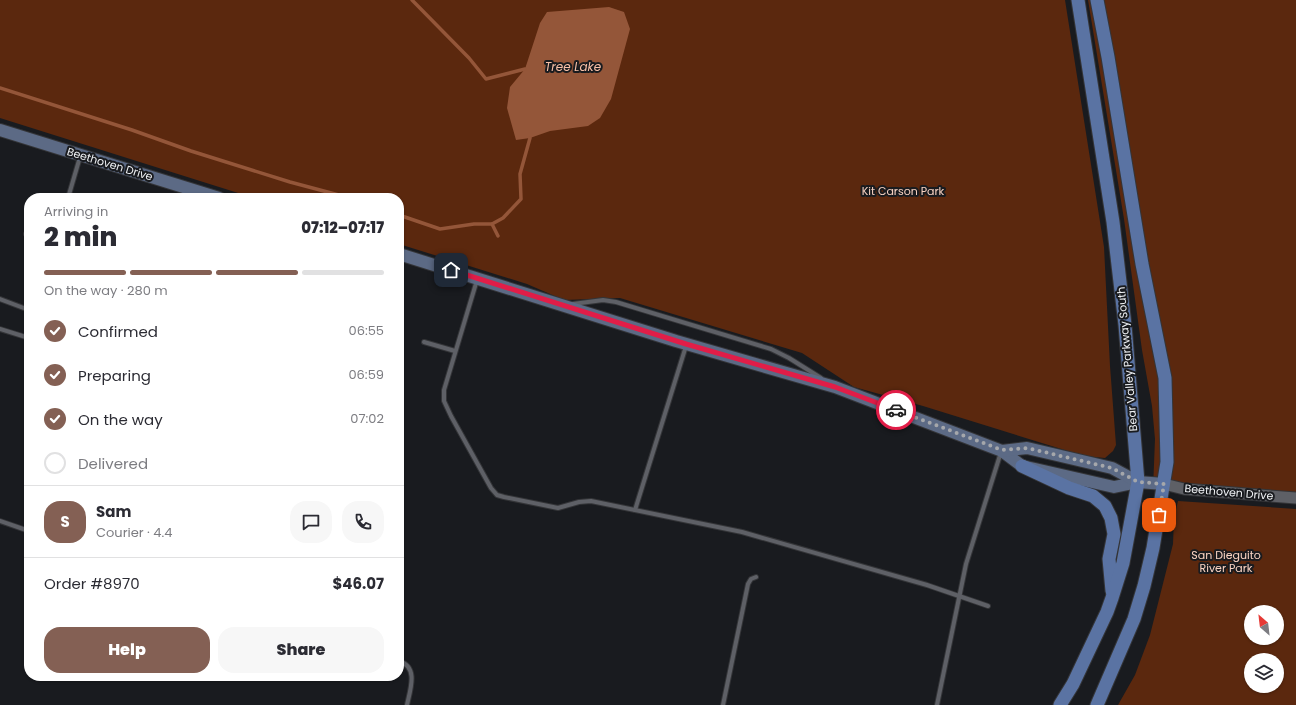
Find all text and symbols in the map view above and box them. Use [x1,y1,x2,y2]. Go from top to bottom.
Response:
water label: Tree Lake [545,58,602,75]
street label: Beethoven Drive [65,143,155,185]
park label: Kit Carson Park [862,183,945,199]
text: Arriving in [44,202,108,221]
text: 07:12–07:17 [301,217,384,238]
text: 2 min [44,219,117,255]
pin [434,253,468,287]
icon: home [440,259,462,281]
text: On the way · 280 m [44,281,168,300]
street label: Bear Valley Parkway South [1113,286,1141,432]
icon: check [44,320,66,342]
text: Confirmed [78,321,158,342]
text: 06:55 [348,321,384,340]
icon: check [44,364,66,386]
text: Preparing [78,365,151,386]
text: 06:59 [348,365,384,384]
courier [876,390,916,430]
icon: car [885,399,907,421]
icon: check [44,408,66,430]
text: On the way [78,409,163,430]
text: 07:02 [350,409,384,428]
text: Delivered [78,453,148,474]
street label: Beethoven Drive [1184,480,1274,504]
pin [1142,498,1176,532]
text: Sam [96,501,131,522]
button: chat [290,501,332,543]
button: phone [342,501,384,543]
icon: bag [1148,504,1170,526]
text: S [60,511,70,532]
text: Courier · 4.4 [96,523,172,542]
park label: San Dieguito River Park [1191,547,1261,576]
text: Order #8970 [44,573,140,594]
text: $46.07 [332,573,384,594]
north arrow [1244,605,1284,645]
map controls [1244,605,1284,693]
button: Help [44,627,210,673]
button: Share [218,627,384,673]
button: layers [1244,653,1284,693]

